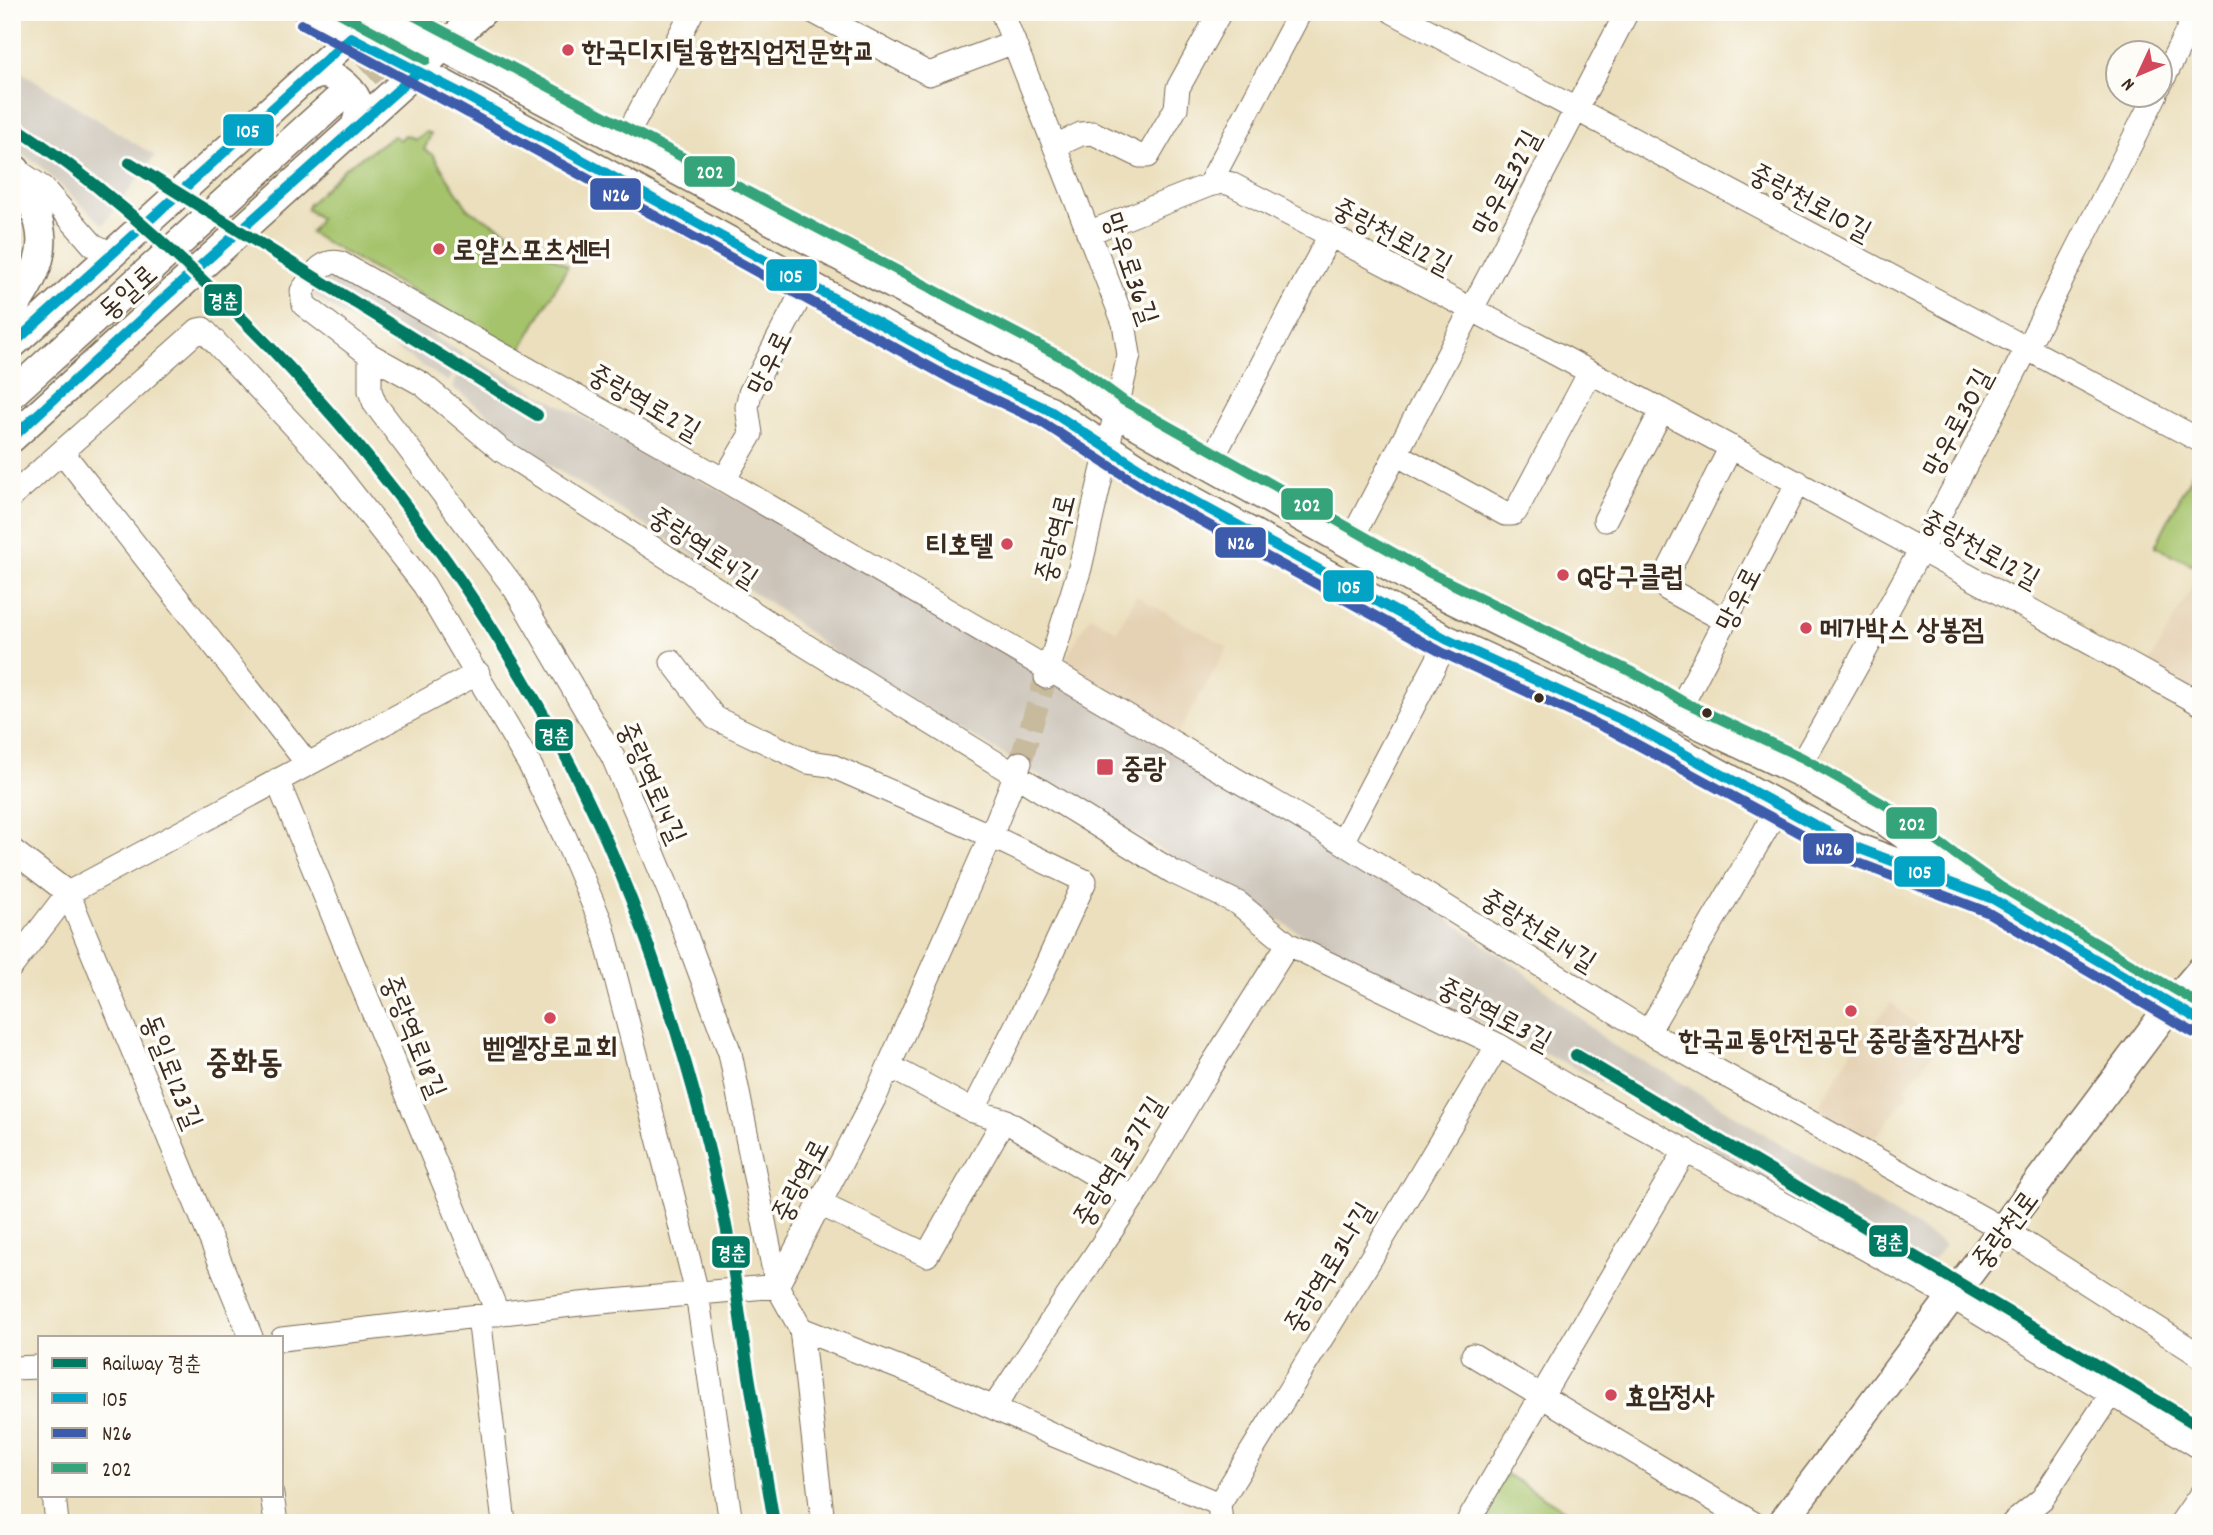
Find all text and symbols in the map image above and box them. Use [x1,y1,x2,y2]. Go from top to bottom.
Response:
place label: 한국디지털융합직업전문학교 [581,35,875,75]
north arrow [2104,38,2174,108]
marker: 한국디지털융합직업전문학교 [560,42,576,58]
text: N [2116,71,2142,96]
line badge: 105 [222,113,275,147]
text: 105 [236,120,260,147]
street label: 망우로32길 [1465,124,1554,244]
line badge: 202 [683,155,736,188]
street label: 중랑천로10길 [1740,156,1877,255]
text: 202 [697,161,723,188]
line badge: N26 [589,177,642,211]
text: N26 [603,184,630,211]
street label: 중랑천로12길 [1323,191,1458,288]
street label: 망우로36길 [1089,208,1165,331]
place label: 로얄스포츠센터 [453,234,611,274]
marker: 로얄스포츠센터 [431,241,447,257]
street label: 동일로 [92,257,169,332]
line badge: 105 [765,258,818,292]
text: 105 [779,265,803,292]
line badge: 경춘 [203,283,243,317]
text: 경춘 [208,290,238,317]
street label: 망우로 [740,325,805,403]
street label: 중랑역로2길 [578,357,707,454]
street label: 망우로30길 [1915,363,2006,486]
line badge: 202 [1280,487,1334,521]
street label: 중랑역로 [1029,491,1089,588]
text: 202 [1294,494,1320,521]
street label: 중랑역로4길 [638,500,764,601]
street label: 중랑천로12길 [1912,503,2046,602]
line badge: N26 [1214,526,1267,559]
place label: 티호텔 [925,529,993,569]
text: N26 [1228,532,1255,559]
marker: 티호텔 [999,536,1015,552]
place label: Q당구클럽 [1577,560,1683,600]
street label: 망우로 [1708,561,1775,639]
marker: Q당구클럽 [1555,567,1571,583]
line badge: 105 [1322,569,1375,603]
text: 105 [1337,576,1361,603]
place label: 메가박스 상봉점 [1820,613,1984,653]
marker: 메가박스 상봉점 [1798,620,1814,636]
unlabelled marker [1532,691,1546,705]
unlabelled marker [1700,706,1714,720]
street label: 중랑역로14길 [604,716,693,852]
line badge: 경춘 [534,718,574,752]
text: 경춘 [539,725,569,752]
place label: 중랑 [1121,752,1167,792]
marker: 중랑 [1095,757,1115,777]
line badge: 202 [1885,806,1938,840]
text: 202 [1899,813,1925,840]
line badge: N26 [1802,832,1855,865]
text: N26 [1816,838,1843,865]
line badge: 105 [1893,855,1946,888]
text: 105 [1908,861,1932,888]
street label: 중랑천로14길 [1470,882,1602,985]
street label: 중랑역로18길 [367,970,453,1106]
street label: 중랑역로3길 [1428,970,1557,1064]
marker: 한국교통안전공단 중랑출장검사장 [1843,1003,1859,1019]
street label: 동일로123길 [127,1009,210,1136]
marker: 벧엘장로교회 [542,1010,558,1026]
place label: 한국교통안전공단 중랑출장검사장 [1678,1024,2024,1064]
place label: 벧엘장로교회 [482,1031,618,1071]
district label: 중화동 [205,1043,283,1089]
street label: 중랑역로3가길 [1066,1090,1178,1237]
street label: 중랑역로 [765,1133,842,1232]
street label: 중랑천로 [1965,1184,2051,1280]
street label: 중랑역로3나길 [1277,1196,1387,1343]
line badge: 경춘 [1868,1224,1909,1258]
text: 경춘 [1873,1231,1903,1258]
line badge: 경춘 [711,1235,751,1269]
text: 경춘 [716,1242,746,1269]
legend [38,1336,284,1496]
text: Railway 경춘 [102,1351,201,1381]
place label: 효암정사 [1625,1380,1715,1420]
text: 105 [102,1387,128,1417]
marker: 효암정사 [1603,1387,1619,1403]
text: N26 [102,1421,132,1451]
text: 202 [102,1457,132,1487]

